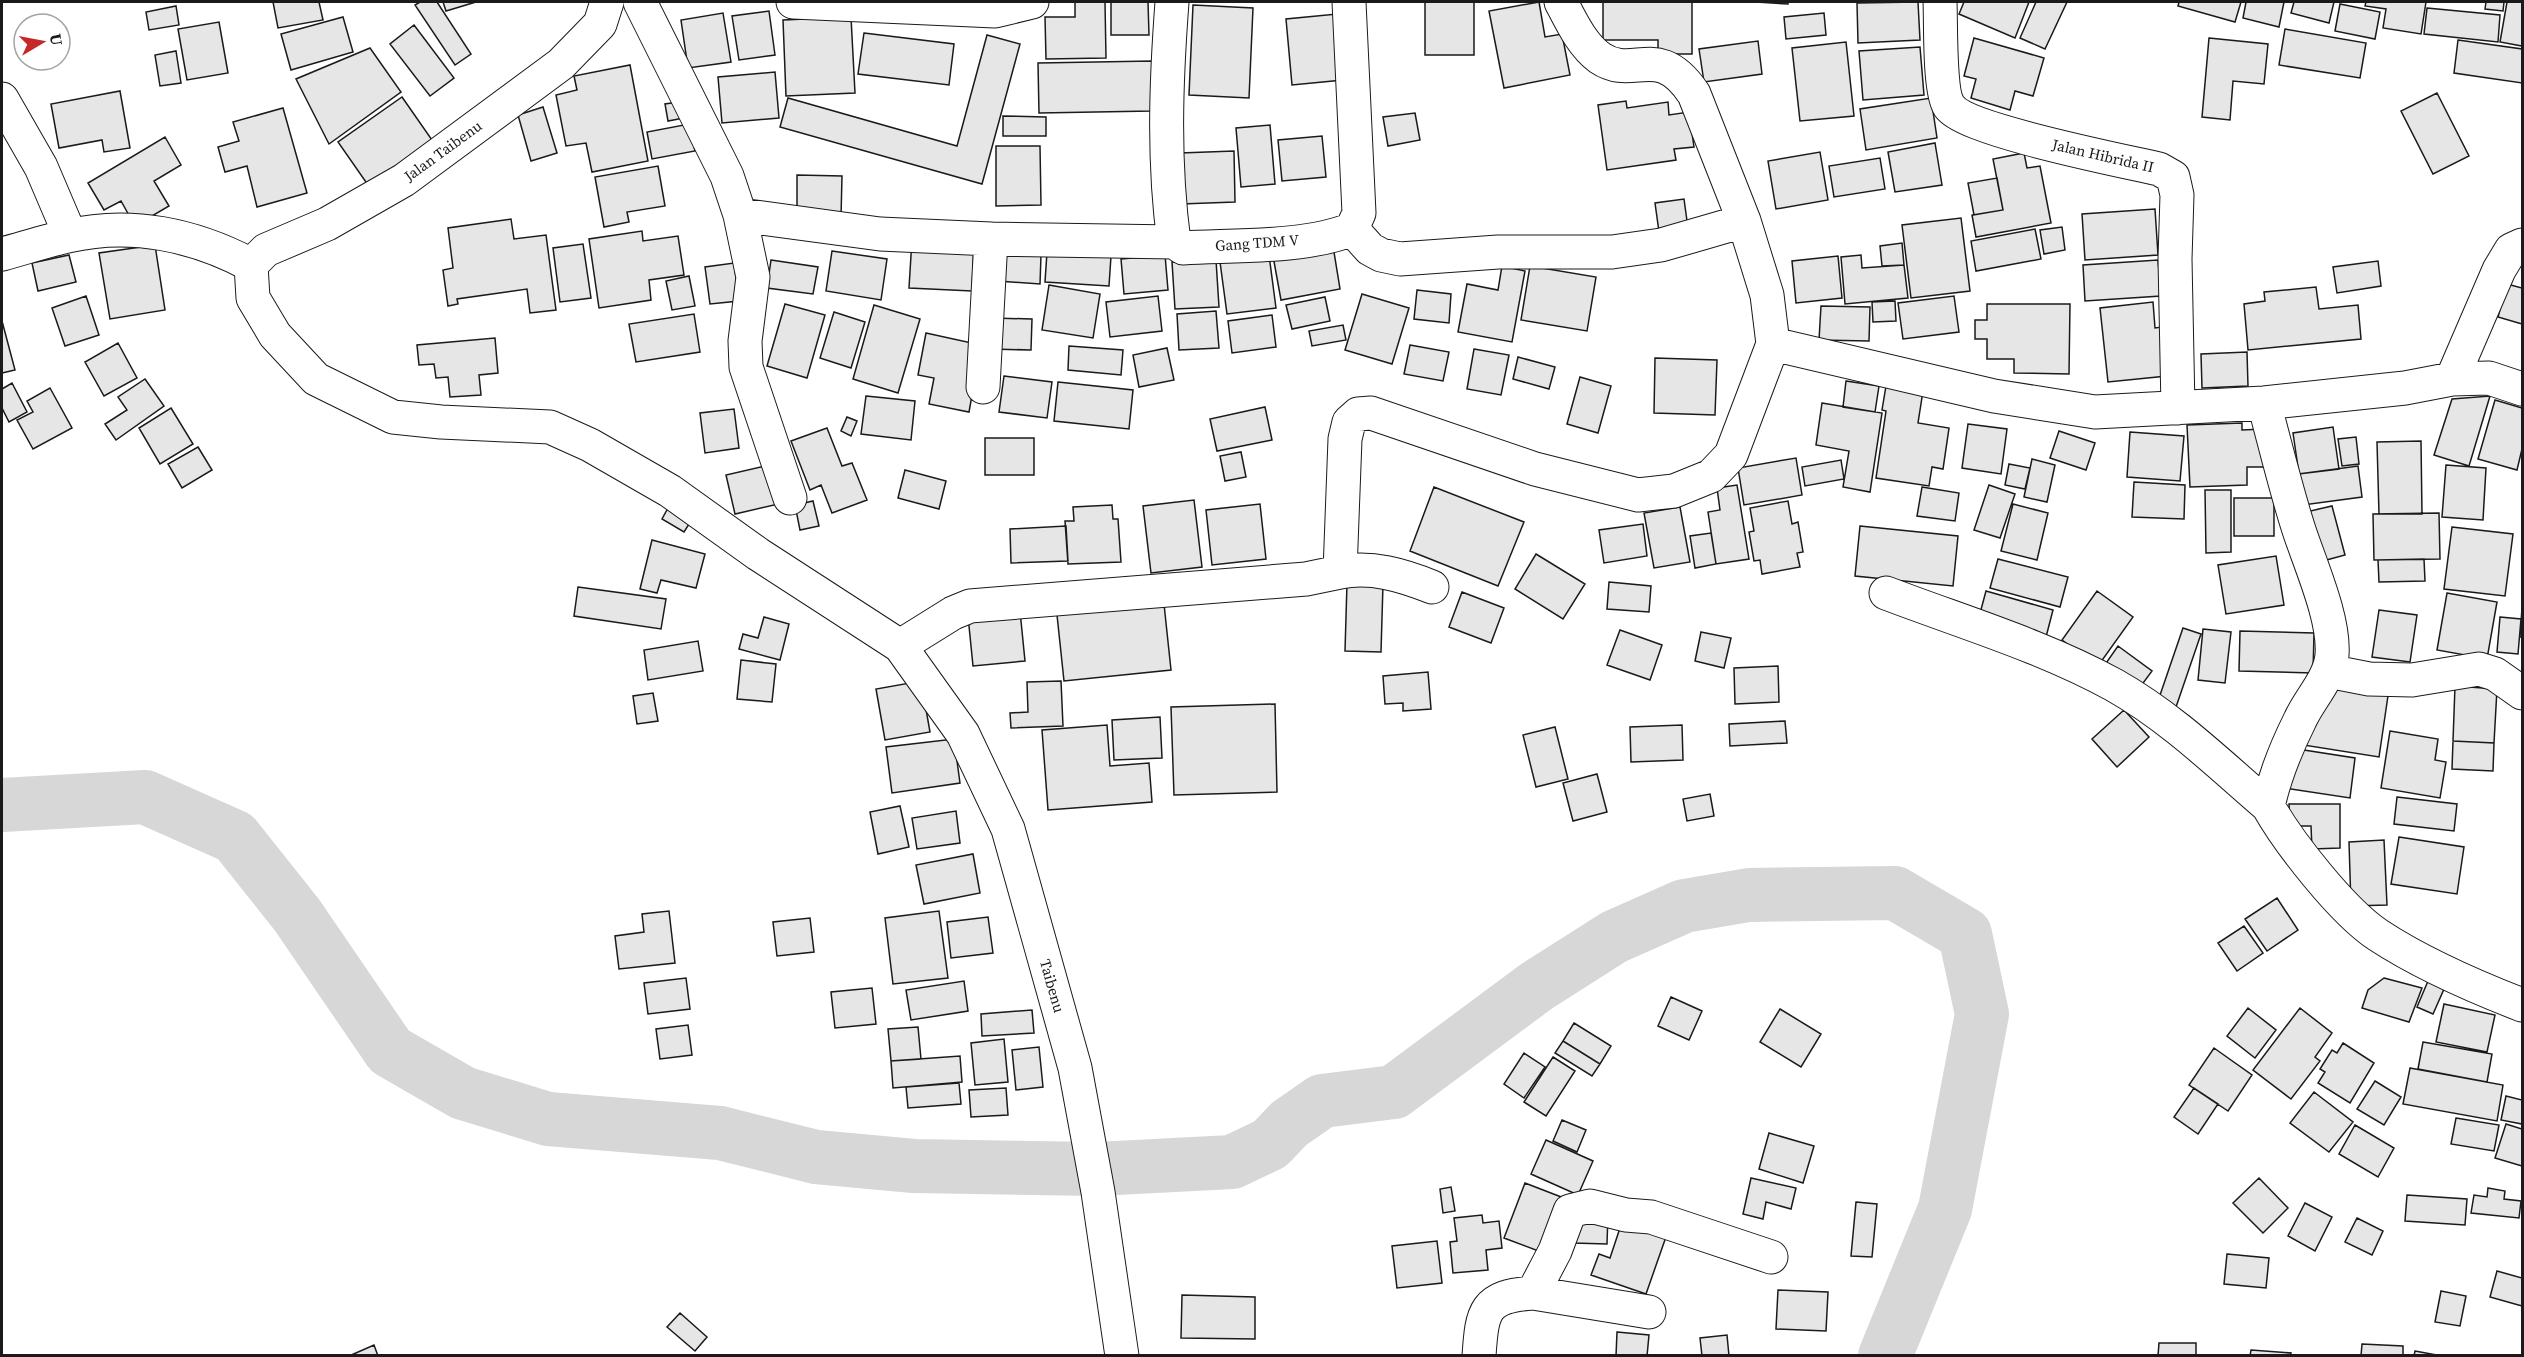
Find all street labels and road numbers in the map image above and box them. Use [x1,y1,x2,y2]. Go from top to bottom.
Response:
street label: Jalan Taibenu [399,115,486,187]
street label: Jalan Hibrida II [2049,133,2156,177]
street label: Gang TDM V [1214,229,1300,256]
street label: Taibenu [1035,957,1070,1015]

